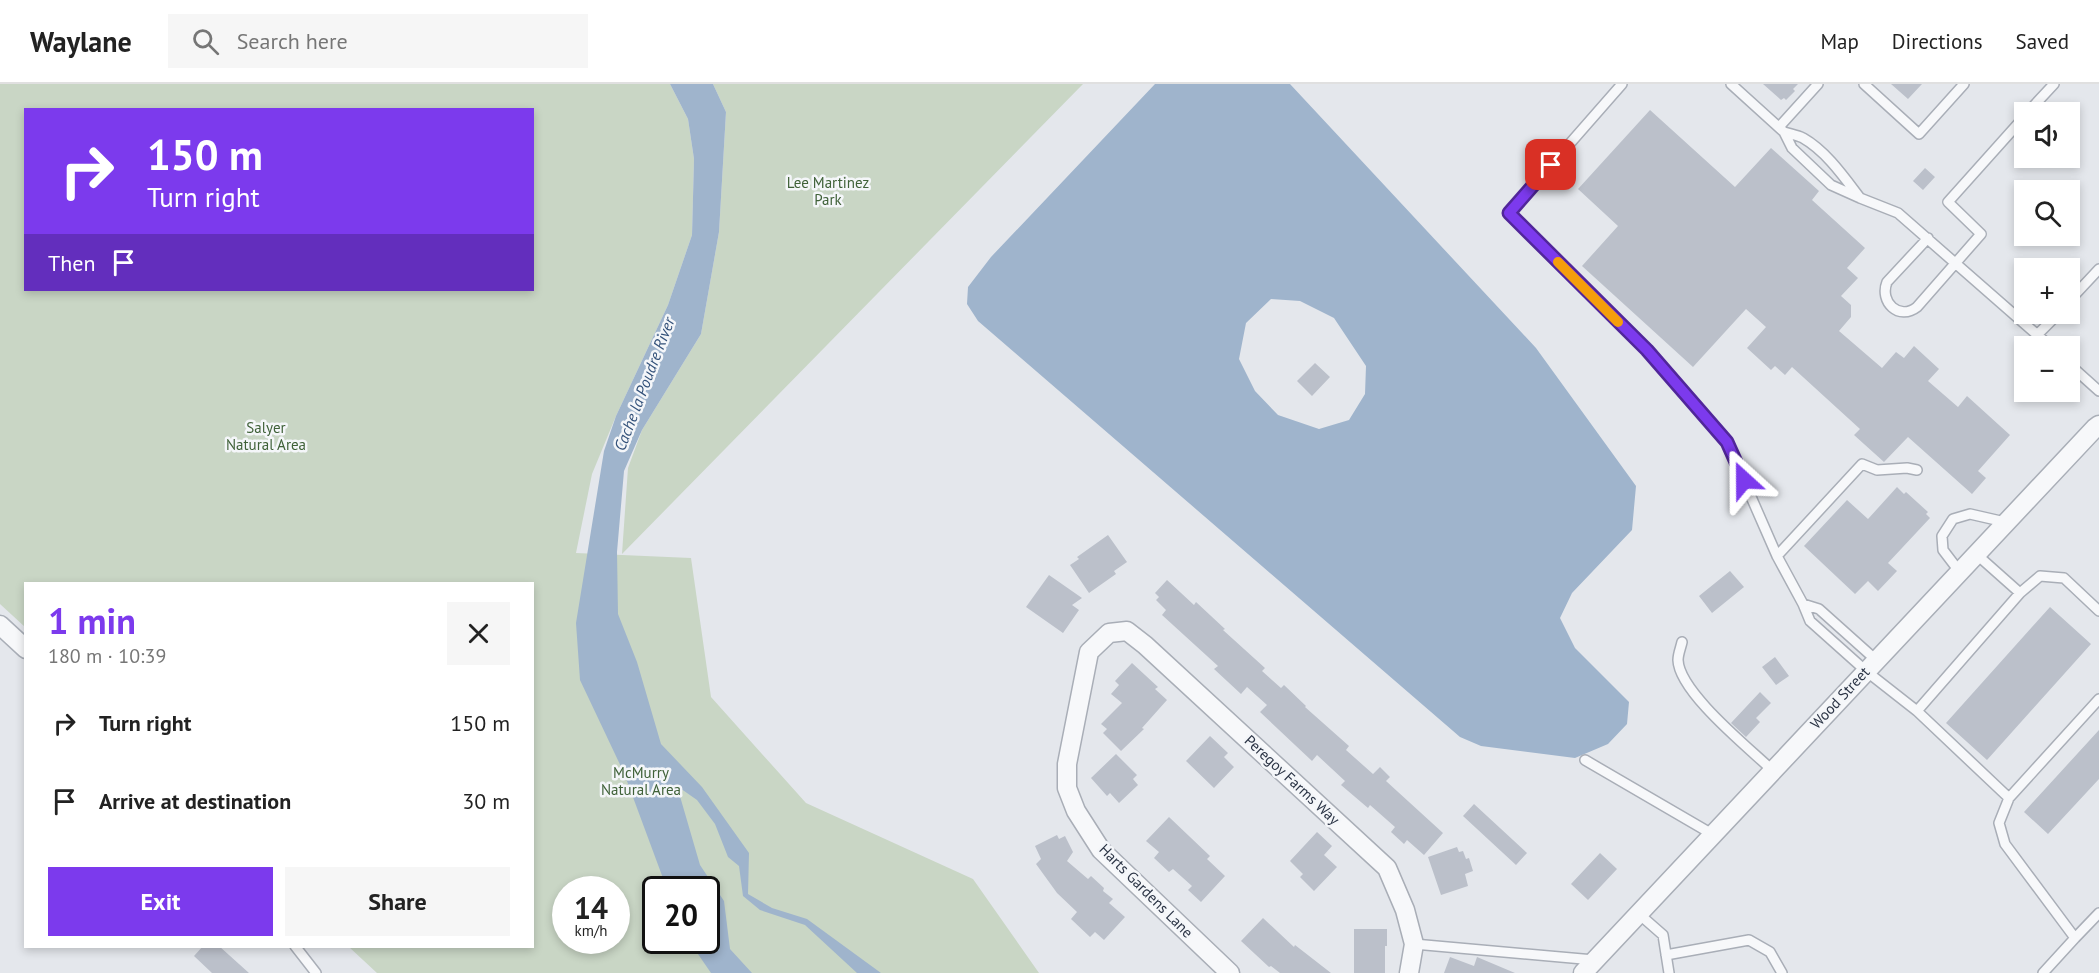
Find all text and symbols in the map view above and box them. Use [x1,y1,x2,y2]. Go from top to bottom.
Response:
search box [168,14,588,68]
text: Waylane [30,23,132,60]
icon: search [189,25,222,58]
text: Search here [237,27,348,55]
text: Map [1820,28,1859,55]
text: Directions [1892,28,1983,55]
text: Saved [2016,28,2069,55]
map controls [2014,102,2080,402]
button: sound [2014,102,2080,168]
text: 150 m [147,127,263,182]
icon: right [48,132,126,210]
pin [1525,139,1576,190]
icon: arrive [1534,148,1567,181]
park label: Lee Martinez Park [787,173,869,209]
text: Turn right [147,180,260,214]
button: search [2014,180,2080,246]
icon: arrive [107,246,140,279]
text: Then [48,249,95,277]
button: + [2014,258,2080,324]
water label: Cache la Poudre River [609,313,679,454]
button: − [2014,336,2080,402]
park label: Salyer Natural Area [226,418,306,454]
position arrow [1712,448,1776,512]
text: 1 min [48,597,136,644]
button: close [447,602,510,665]
text: 180 m · 10:39 [48,643,166,669]
street label: Wood Street [1806,663,1873,733]
icon: right [48,707,81,740]
text: Turn right [99,709,191,737]
text: 150 m [450,709,510,737]
street label: Peregoy Farms Way [1241,731,1344,829]
park label: McMurry Natural Area [601,763,681,799]
icon: arrive [48,785,81,818]
text: Arrive at destination [99,787,291,815]
text: 30 m [462,787,510,815]
street label: Harts Gardens Lane [1095,840,1197,942]
button: Exit [48,867,273,936]
button: Share [285,867,510,936]
speed limit sign: 20 [642,876,720,954]
text: 14 [574,888,608,927]
text: km/h [575,921,607,940]

